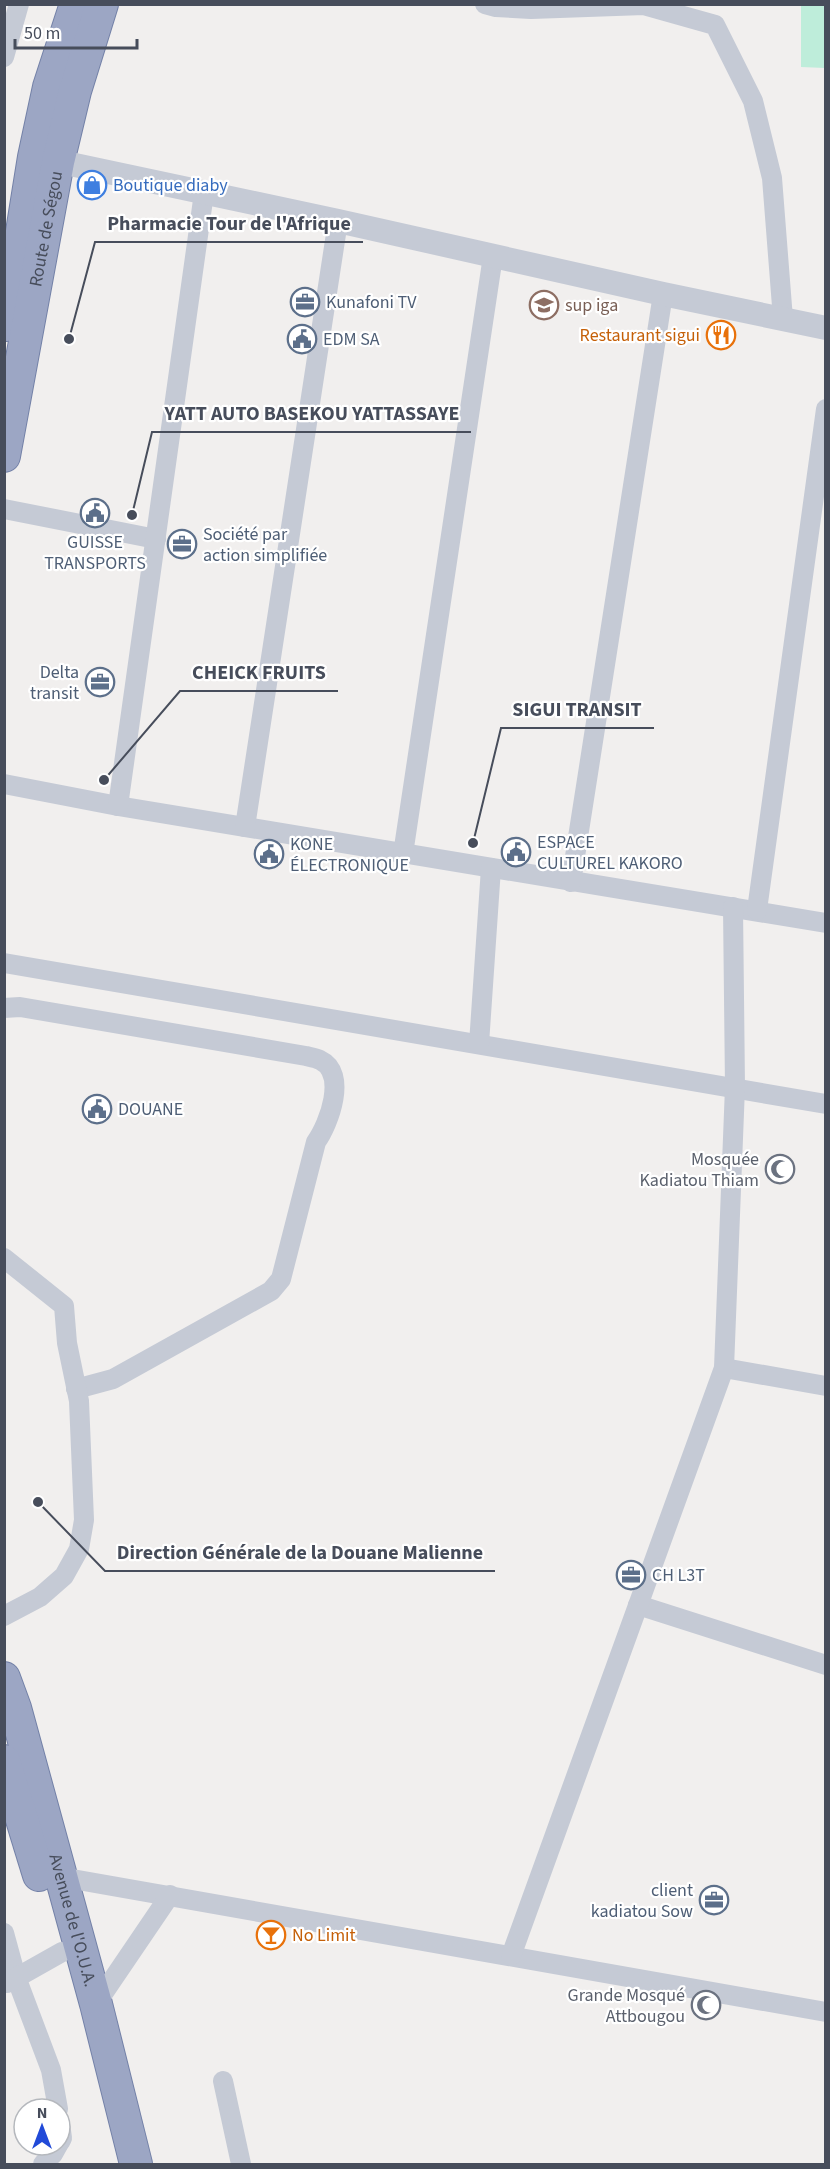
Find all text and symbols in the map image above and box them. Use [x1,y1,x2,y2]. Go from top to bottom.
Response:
scale bar [15,12,136,50]
text: 50 m [24,21,60,46]
street label: Route de Ségou [23,169,69,289]
shop icon: Boutique diaby [76,169,108,201]
place label: Boutique diaby [113,173,228,198]
callout: Pharmacie Tour de l'Afrique [95,204,363,242]
text: Pharmacie Tour de l'Afrique [107,210,351,238]
office icon: Kunafoni TV [289,286,321,318]
school or university icon: sup iga [528,289,560,321]
place label: Kunafoni TV [326,290,417,315]
place label: sup iga [565,293,618,318]
restaurant icon: Restaurant sigui [705,319,737,351]
public building icon: EDM SA [286,323,318,355]
place label: Restaurant sigui [580,323,700,348]
place label: EDM SA [323,327,380,352]
callout: YATT AUTO BASEKOU YATTASSAYE [152,394,471,432]
text: YATT AUTO BASEKOU YATTASSAYE [164,400,459,428]
public building icon: GUISSE TRANSPORTS [79,497,111,529]
place label: Société par action simplifiée [203,522,327,568]
office icon: Société par action simplifiée [166,528,198,560]
place label: GUISSE TRANSPORTS [44,530,146,576]
callout: CHEICK FRUITS [180,653,338,691]
text: CHEICK FRUITS [192,659,326,687]
place label: Delta transit [30,660,79,706]
office icon: Delta transit [84,666,116,698]
callout: SIGUI TRANSIT [501,690,654,728]
text: SIGUI TRANSIT [512,696,642,724]
place label: ESPACE CULTUREL KAKORO [537,830,683,876]
place label: KONE ÉLECTRONIQUE [290,832,409,878]
public building icon: ESPACE CULTUREL KAKORO [500,836,532,868]
public building icon: KONE ÉLECTRONIQUE [253,838,285,870]
public building icon: DOUANE [81,1093,113,1125]
place label: DOUANE [118,1097,183,1122]
place label: Mosquée Kadiatou Thiam [639,1147,759,1193]
mosque icon: Mosquée Kadiatou Thiam [764,1153,796,1185]
callout: Direction Générale de la Douane Malienne [105,1533,495,1571]
text: Direction Générale de la Douane Malienne [117,1539,483,1567]
office icon: CH L3T [615,1559,647,1591]
place label: CH L3T [652,1563,705,1588]
street label: Avenue de l'O.U.A. [43,1851,103,1990]
place label: client kadiatou Sow [591,1878,693,1924]
office icon: client kadiatou Sow [698,1884,730,1916]
bar icon: No Limit [255,1919,287,1951]
place label: No Limit [292,1923,356,1948]
place label: Grande Mosqué Attbougou [568,1983,685,2029]
mosque icon: Grande Mosqué Attbougou [690,1989,722,2021]
north arrow [12,2097,72,2157]
text: N [37,2102,47,2124]

